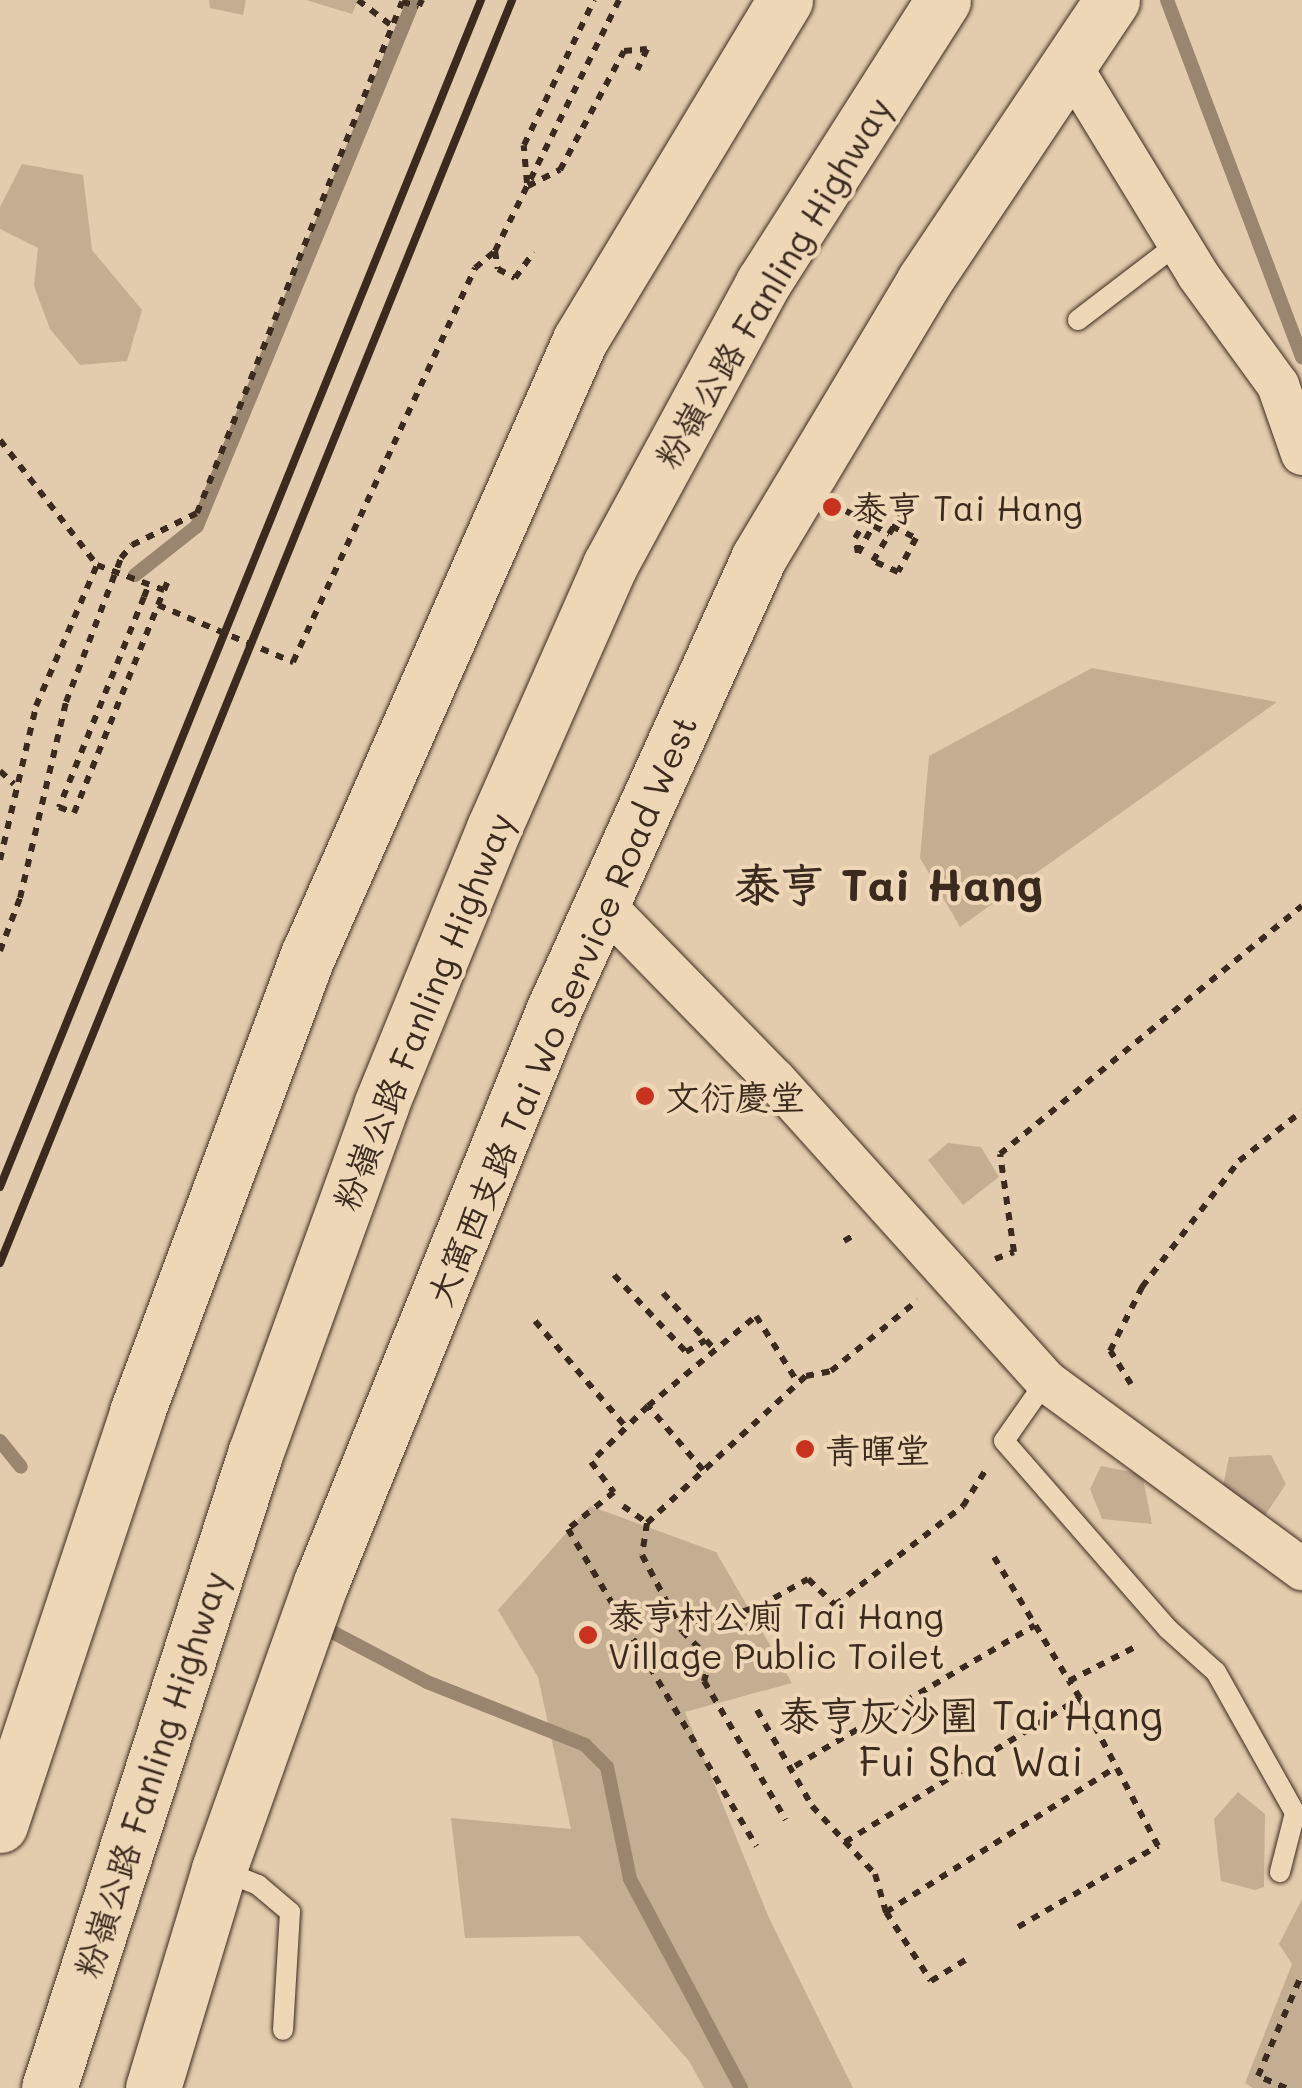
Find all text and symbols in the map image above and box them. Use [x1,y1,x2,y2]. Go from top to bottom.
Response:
street label: 粉嶺公路 Fanling Highway [644,89,900,475]
place label: 泰亨 Tai Hang [852,486,1083,528]
marker: 泰亨 Tai Hang [821,496,843,518]
street label: 大窩西支路 Tai Wo Service Road West [417,709,705,1311]
street label: 粉嶺公路 Fanling Highway [323,806,521,1216]
district label: 泰亨 Tai Hang [735,857,1043,911]
place label: 文衍慶堂 [665,1075,805,1117]
marker: 文衍慶堂 [634,1085,656,1107]
place label: 青暉堂 [825,1428,930,1470]
marker: 青暉堂 [794,1438,816,1460]
street label: 粉嶺公路 Fanling Highway [64,1565,236,1983]
place label: 泰亨村公廁 Tai Hang Village Public Toilet [608,1594,945,1676]
marker: 泰亨村公廁 Tai Hang Village Public Toilet [577,1624,599,1646]
district label: 泰亨灰沙圍 Tai Hang Fui Sha Wai [779,1690,1163,1784]

